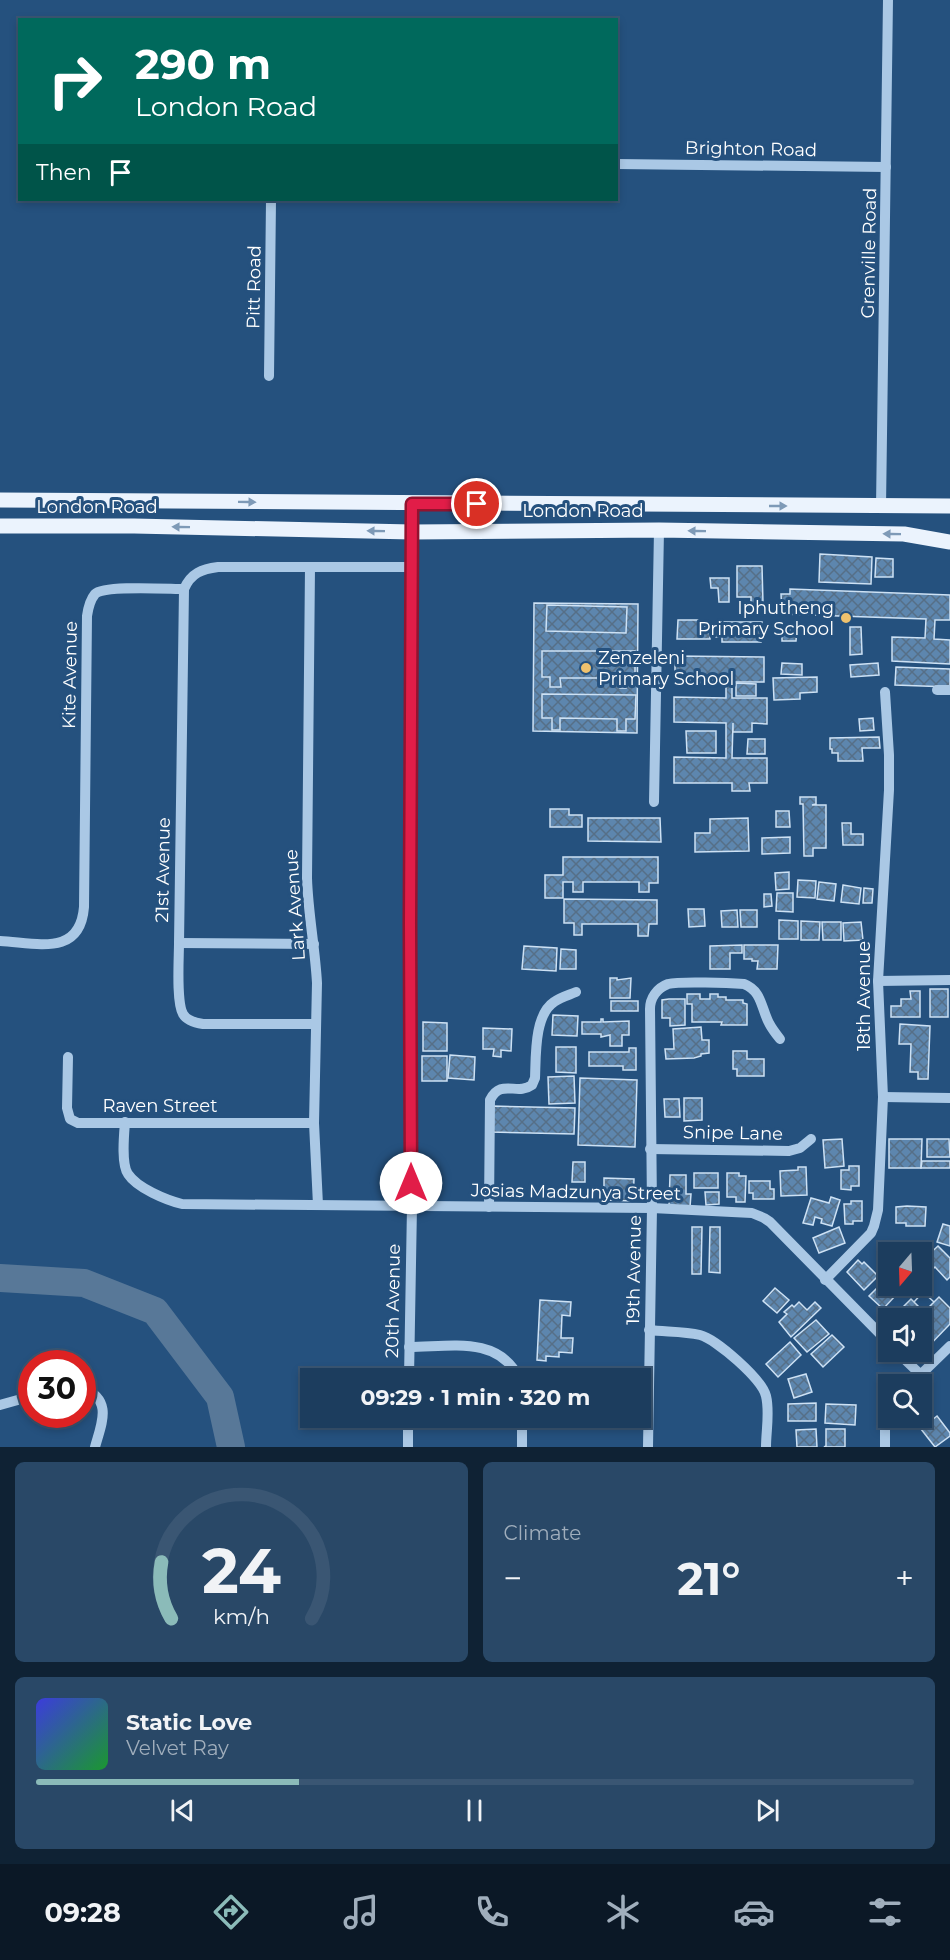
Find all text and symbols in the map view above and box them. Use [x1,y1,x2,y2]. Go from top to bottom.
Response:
text: 290 m [135,38,271,90]
icon: right [36,42,114,120]
text: London Road [135,90,317,123]
street label: Brighton Road [685,137,817,161]
icon: arrive [104,156,137,189]
text: Then [36,159,92,186]
street label: Grenville Road [857,187,881,319]
street label: Pitt Road [242,245,266,329]
pin [451,478,502,529]
icon: arrive [460,487,493,520]
street label: London Road [36,496,158,518]
one-way arrow [238,497,257,507]
street label: London Road [522,500,644,522]
one-way arrow [769,501,788,511]
one-way arrow [172,522,191,532]
one-way arrow [367,526,386,536]
one-way arrow [688,526,707,536]
one-way arrow [883,529,902,538]
place label: Iphutheng Primary School [698,597,834,640]
marker: Iphutheng Primary School [839,611,853,625]
street label: Kite Avenue [58,621,82,729]
place label: Zenzeleni Primary School [598,647,734,690]
marker: Zenzeleni Primary School [579,661,593,675]
street label: 21st Avenue [151,817,175,923]
street label: Lark Avenue [280,848,310,961]
street label: 18th Avenue [853,941,875,1051]
street label: Raven Street [102,1095,218,1117]
street label: Snipe Lane [683,1121,783,1145]
position arrow [379,1151,443,1215]
street label: Josias Madzunya Street [470,1179,681,1205]
street label: 19th Avenue [622,1215,646,1325]
north arrow [878,1242,932,1296]
map controls [878,1242,932,1428]
street label: 20th Avenue [381,1243,405,1358]
button: sound [878,1308,932,1362]
speed limit sign: 30 [18,1350,96,1428]
button: search [878,1374,932,1428]
text: 09:29 · 1 min · 320 m [361,1384,590,1411]
text: Climate [504,1521,581,1545]
text: 24 [202,1533,281,1609]
text: 21° [677,1551,740,1606]
text: − [504,1558,522,1598]
text: + [895,1558,914,1598]
text: km/h [213,1603,270,1629]
text: Static Love [126,1709,252,1736]
text: Velvet Ray [126,1736,229,1760]
icon: previous [166,1794,199,1827]
icon: pause [458,1794,491,1827]
icon: next [751,1794,784,1827]
icon: directions [210,1891,252,1933]
icon: music [340,1891,382,1933]
icon: phone [471,1891,513,1933]
icon: climate [602,1891,644,1933]
icon: car [733,1891,775,1933]
icon: filters [864,1891,906,1933]
text: 09:28 [44,1896,121,1929]

